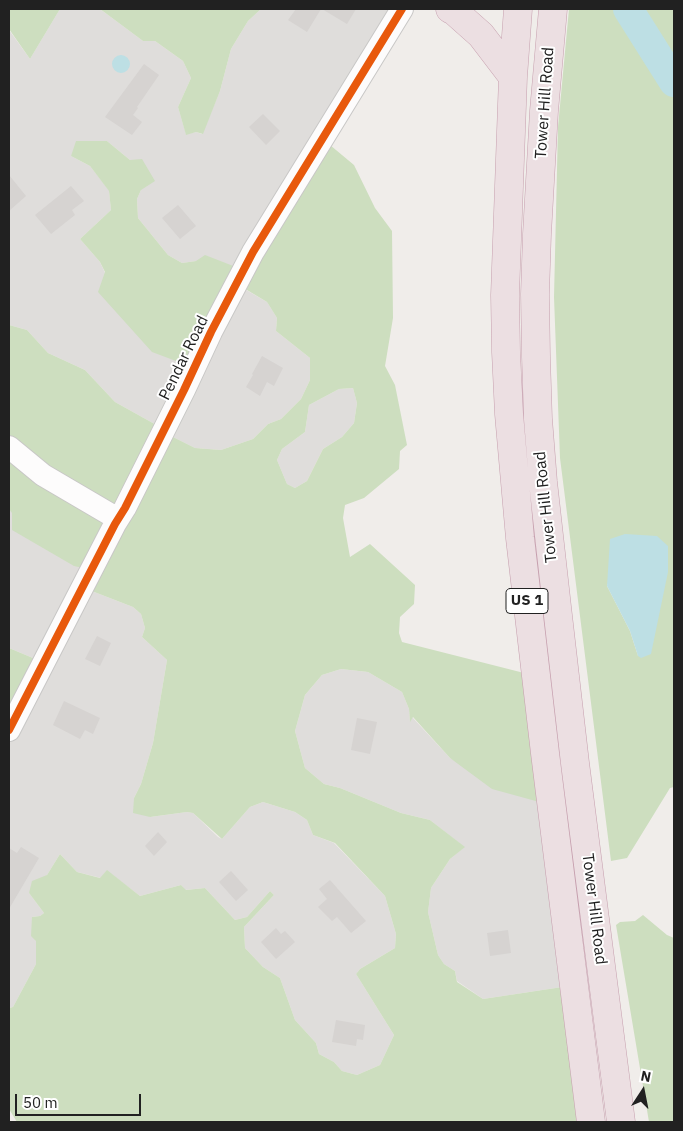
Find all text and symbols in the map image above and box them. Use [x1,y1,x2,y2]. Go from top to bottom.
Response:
street label: Tower Hill Road [532,46,558,160]
street label: Pendar Road [155,313,213,403]
street label: Tower Hill Road [531,450,561,564]
road number: US 1 [506,588,548,614]
street label: Tower Hill Road [578,852,610,966]
north arrow [618,1066,668,1116]
text: N [639,1066,653,1086]
scale bar [18,1084,144,1116]
text: 50 m [23,1093,58,1112]

